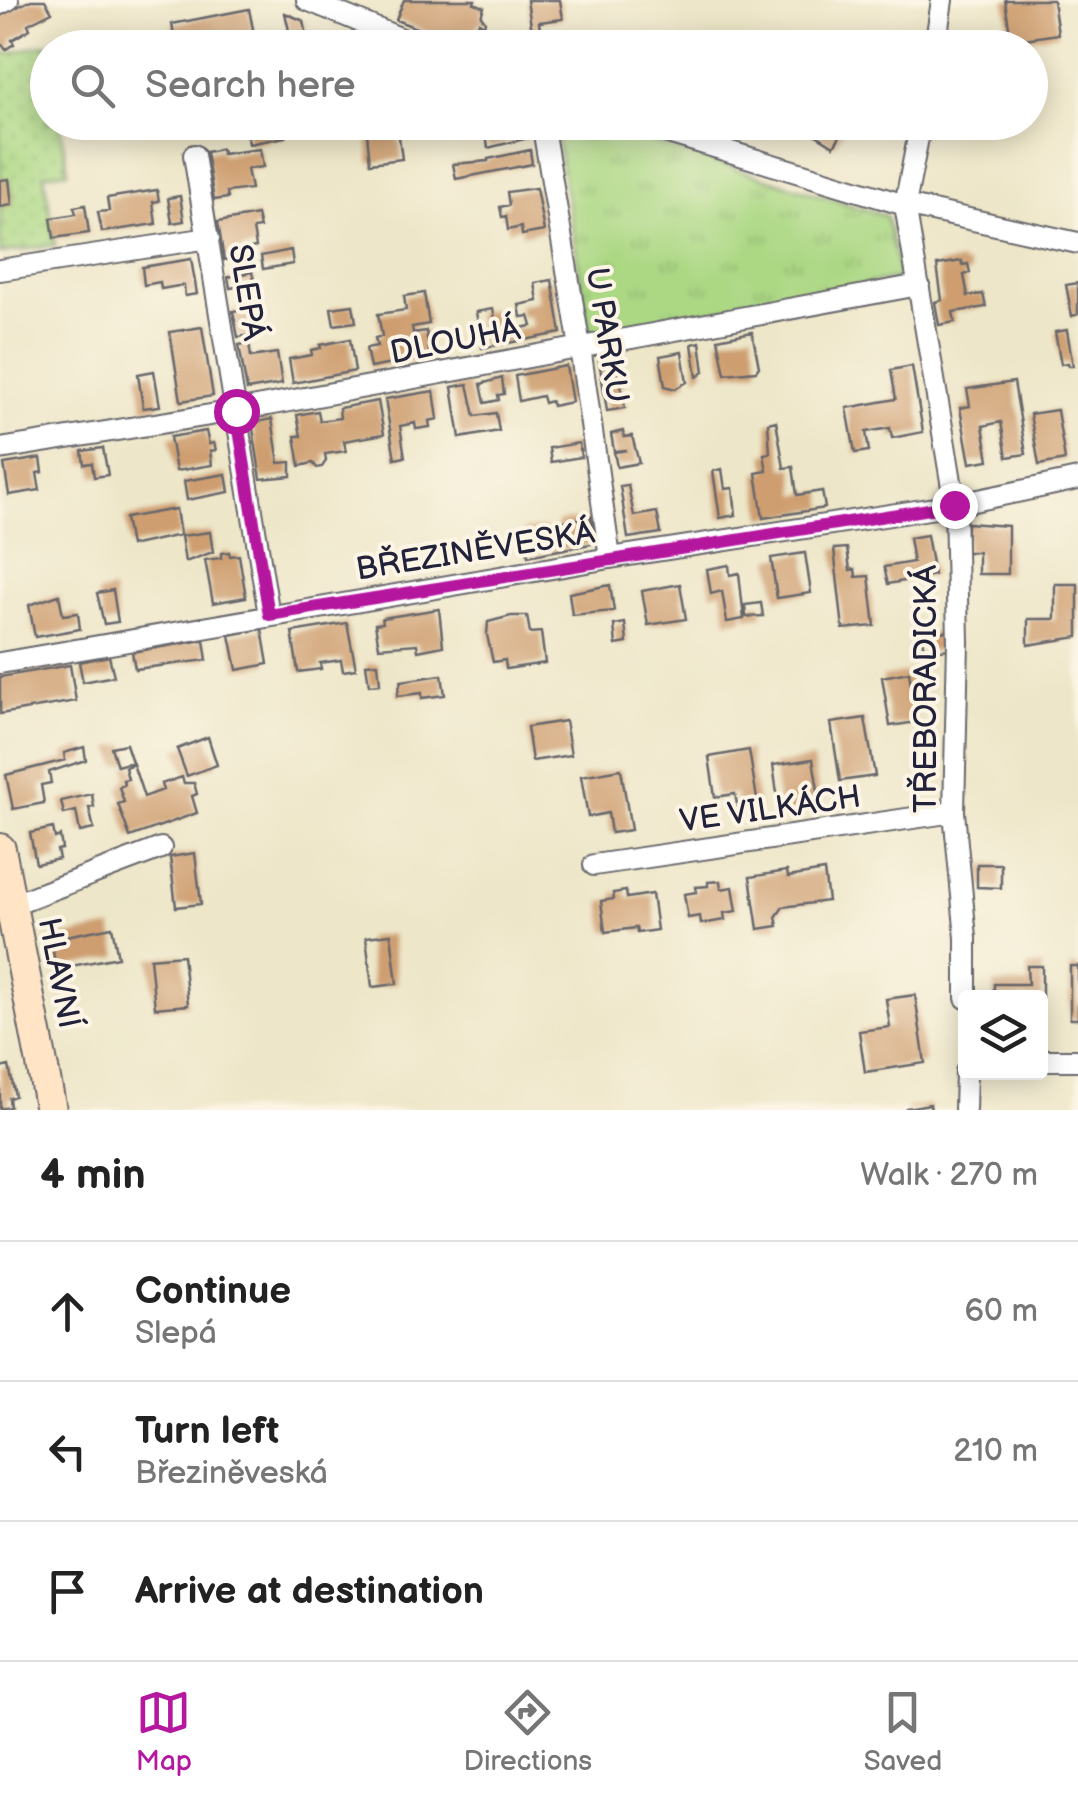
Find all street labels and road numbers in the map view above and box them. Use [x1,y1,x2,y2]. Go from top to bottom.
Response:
street label: SLEPÁ [220,241,274,343]
street label: U PARKU [577,265,636,406]
street label: DLOUHÁ [387,309,524,373]
street label: BŘEZINĚVESKÁ [353,512,598,590]
street label: TŘEBORADICKÁ [906,565,946,813]
street label: VE VILKÁCH [677,776,863,841]
street label: HLAVNÍ [29,914,89,1032]

